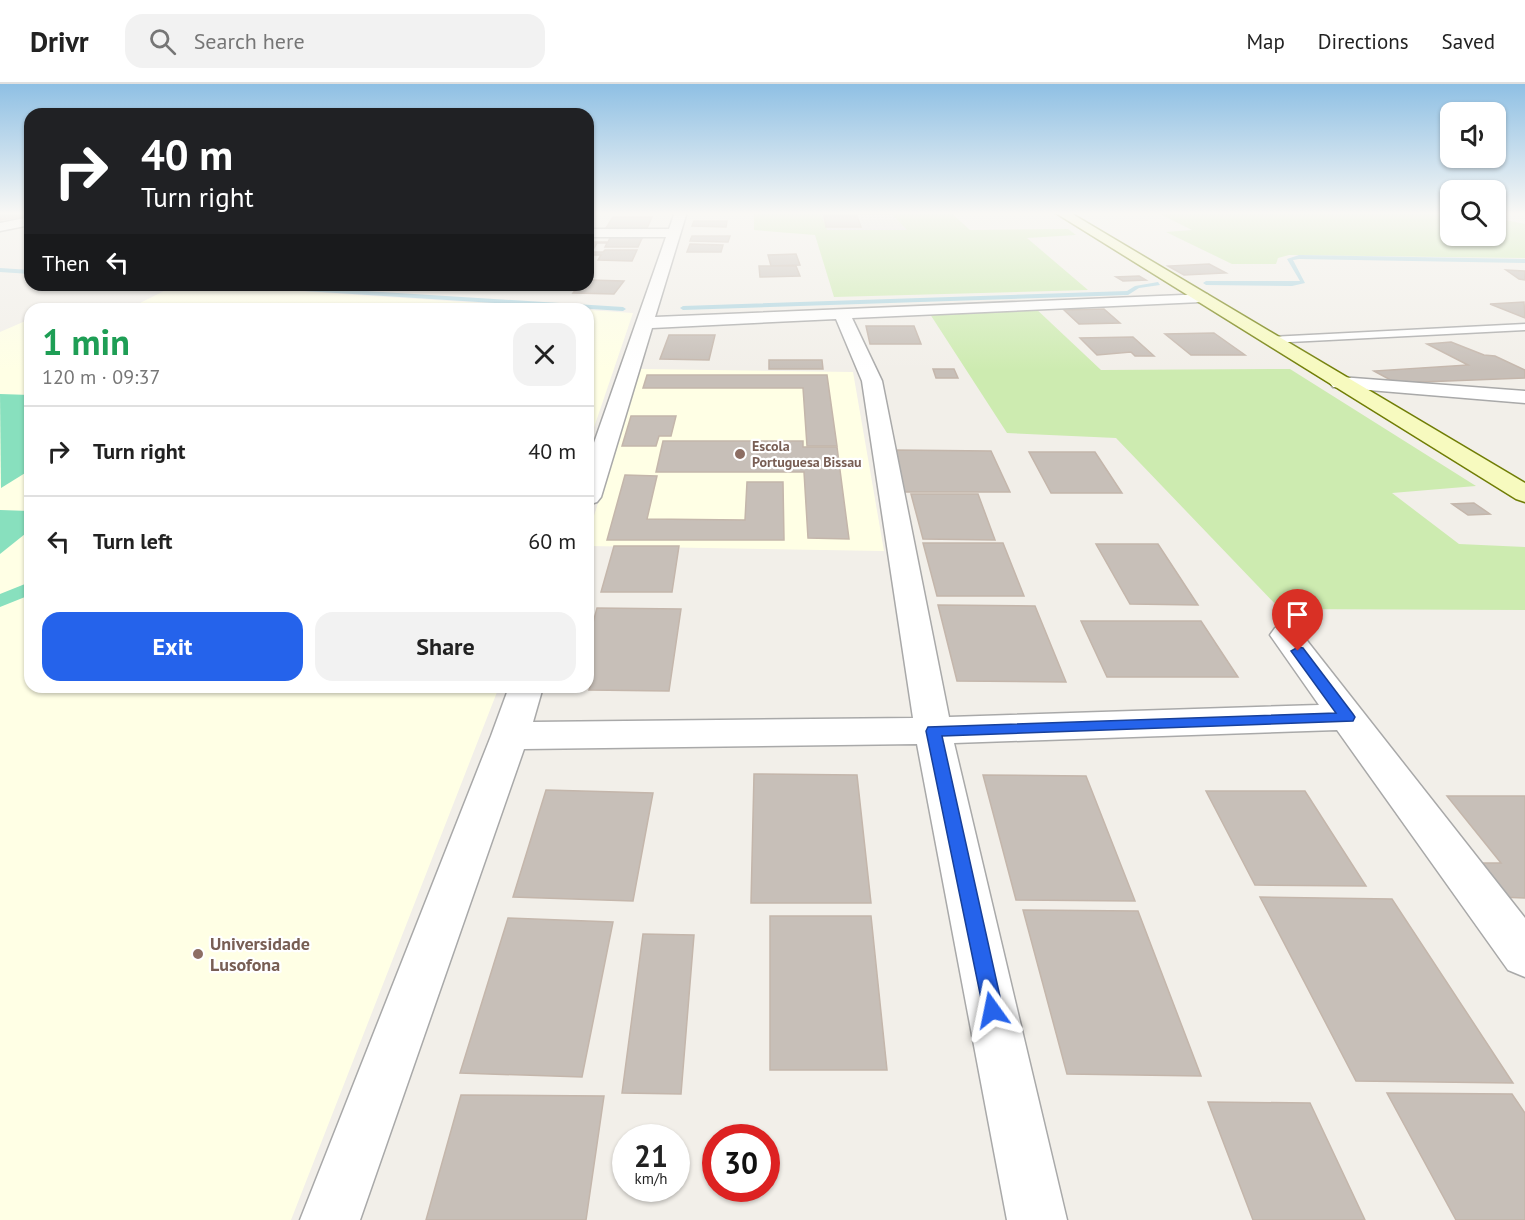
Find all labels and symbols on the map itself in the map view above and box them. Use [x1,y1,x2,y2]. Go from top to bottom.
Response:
place label: Escola Portuguesa Bissau [752,437,862,471]
marker: Escola Portuguesa Bissau [733,447,747,461]
pin [1272,589,1323,651]
place label: Universidade Lusofona [210,932,310,976]
marker: Universidade Lusofona [191,947,205,961]
position arrow [960,978,1024,1042]
speed limit sign: 30 [702,1124,780,1202]

